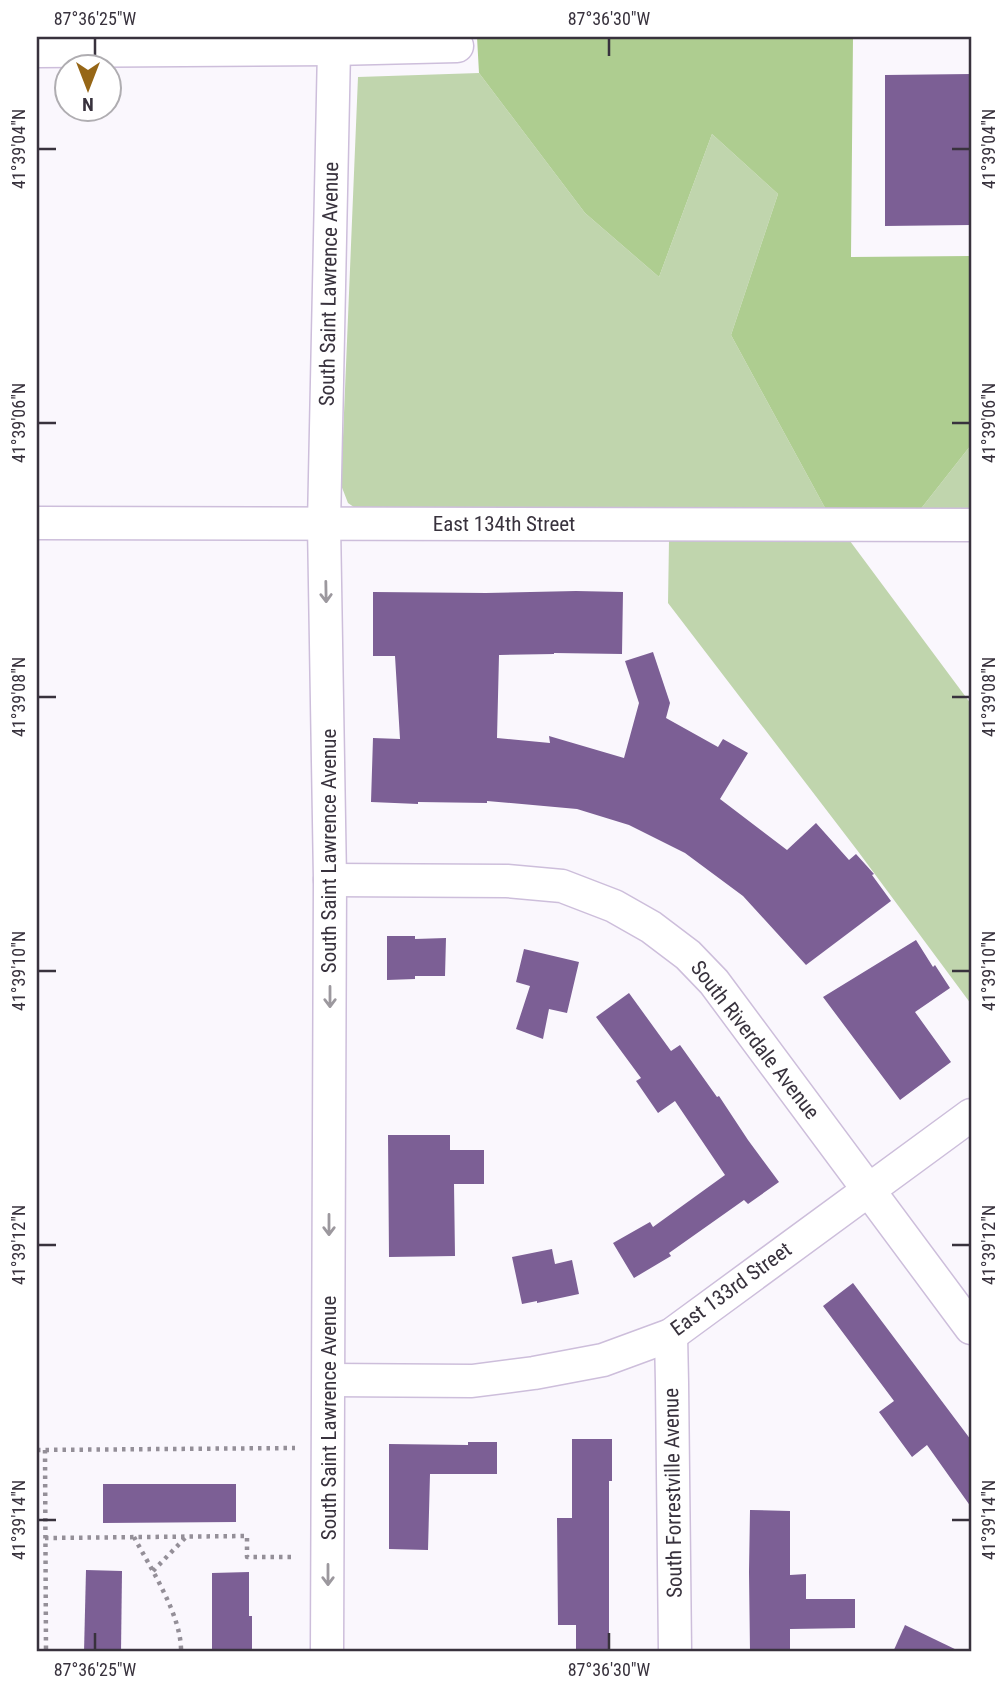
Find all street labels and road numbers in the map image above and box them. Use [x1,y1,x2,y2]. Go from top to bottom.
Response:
street label: South Saint Lawrence Avenue [315,161,343,406]
street label: East 134th Street [433,512,575,536]
street label: South Saint Lawrence Avenue [317,729,341,973]
street label: South Riverdale Avenue [686,956,824,1124]
street label: East 133rd Street [666,1237,796,1341]
street label: South Saint Lawrence Avenue [317,1296,341,1540]
street label: South Forrestville Avenue [659,1388,687,1598]

